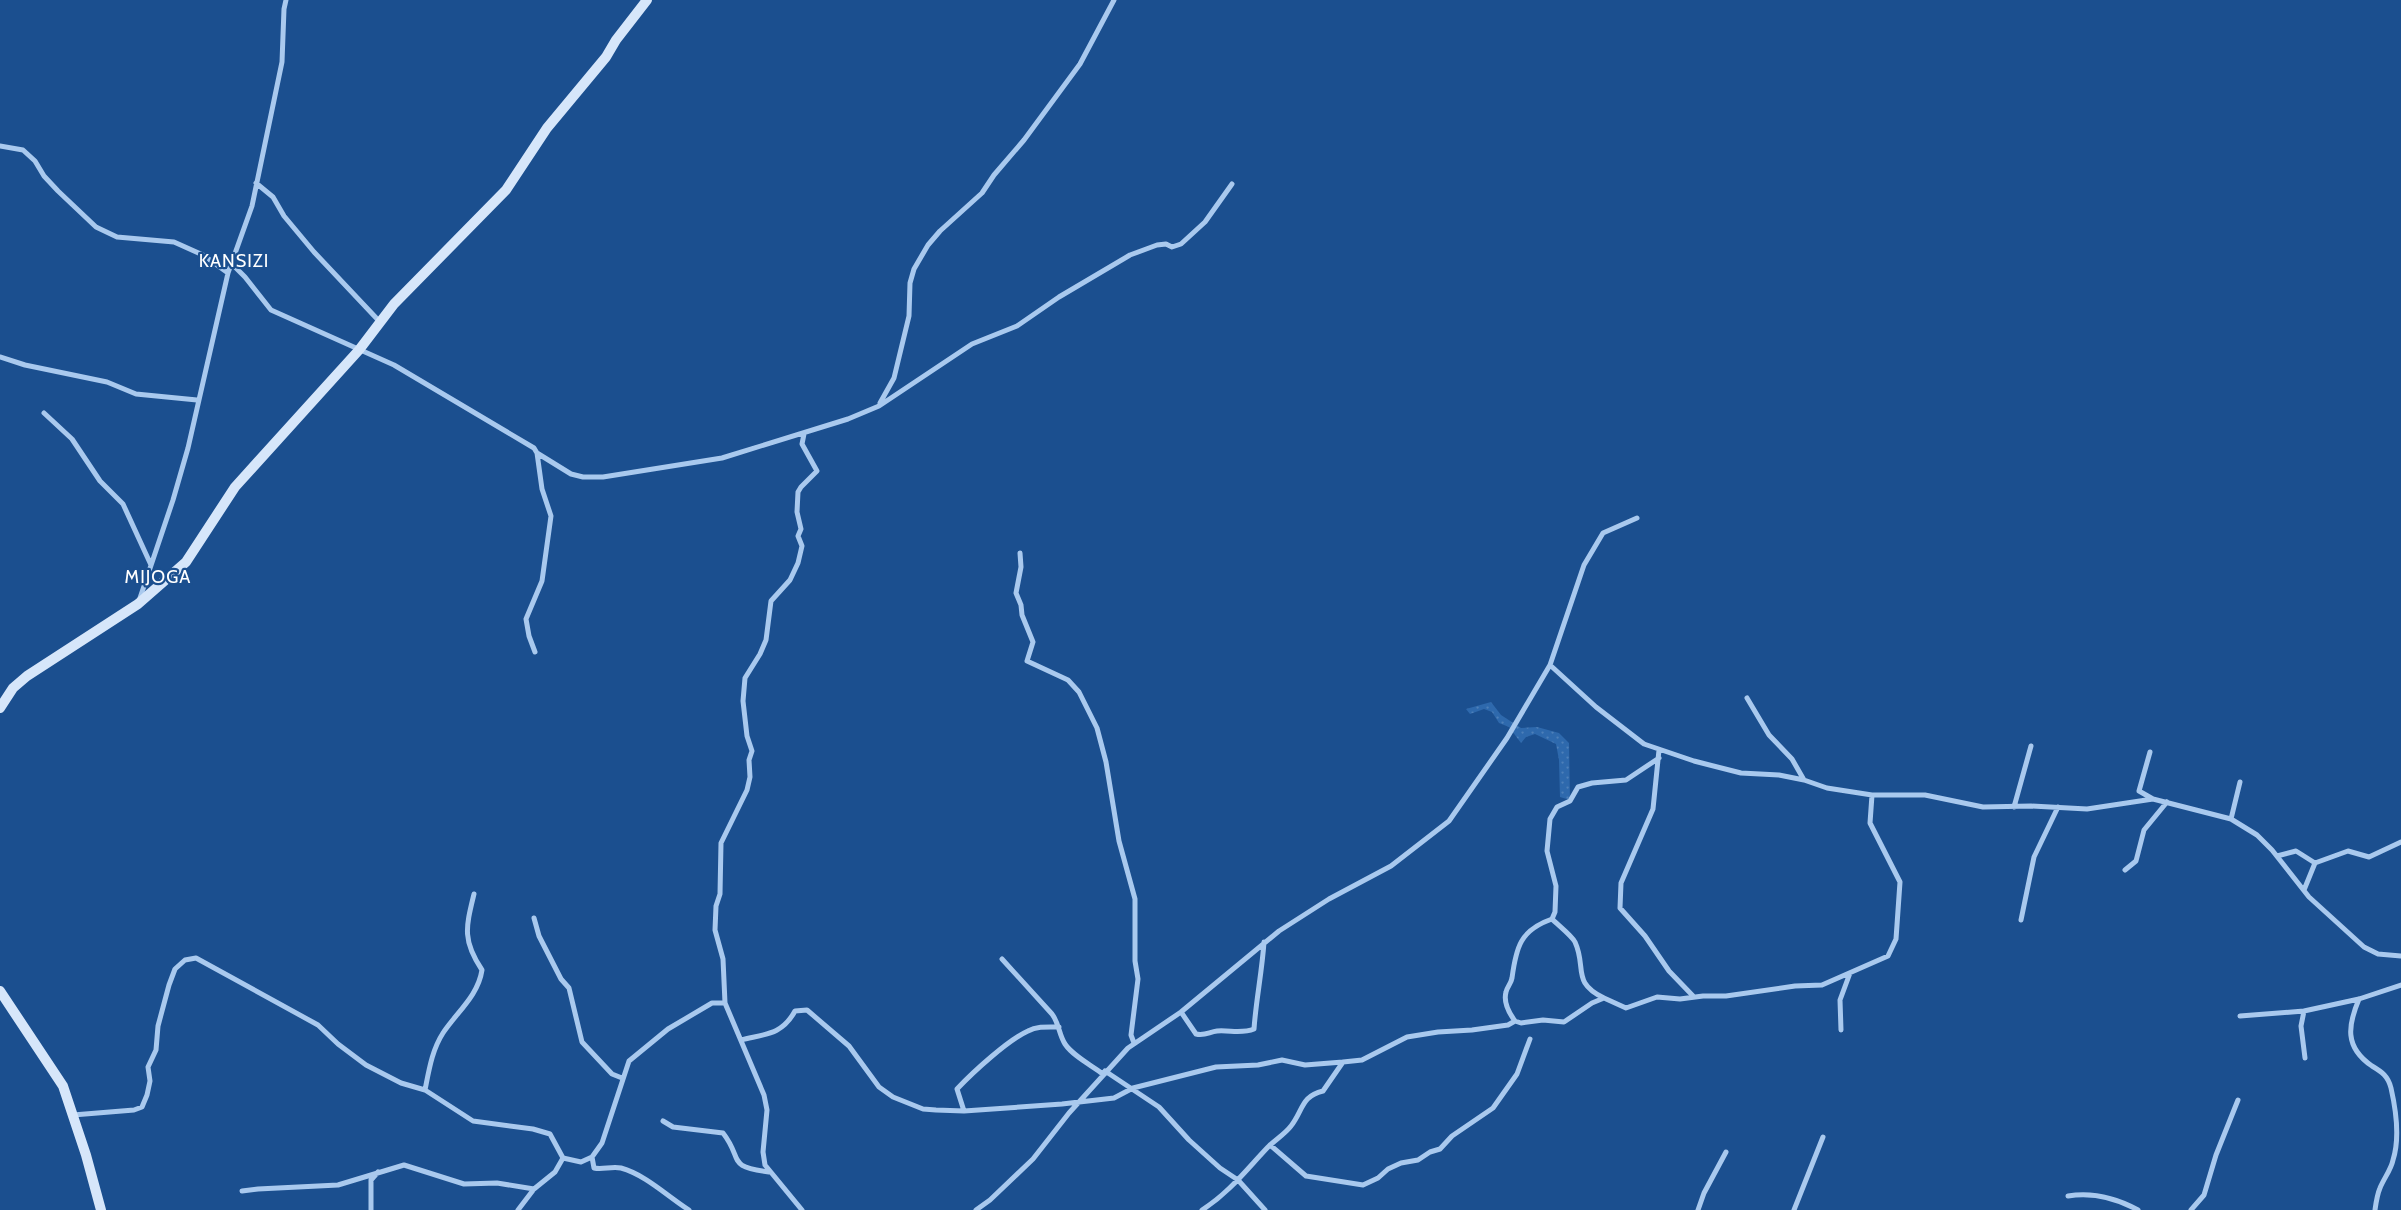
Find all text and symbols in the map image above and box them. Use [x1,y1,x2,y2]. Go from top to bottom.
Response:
district label: KANSIZI [199,250,269,272]
district label: MIJOGA [125,566,191,588]

